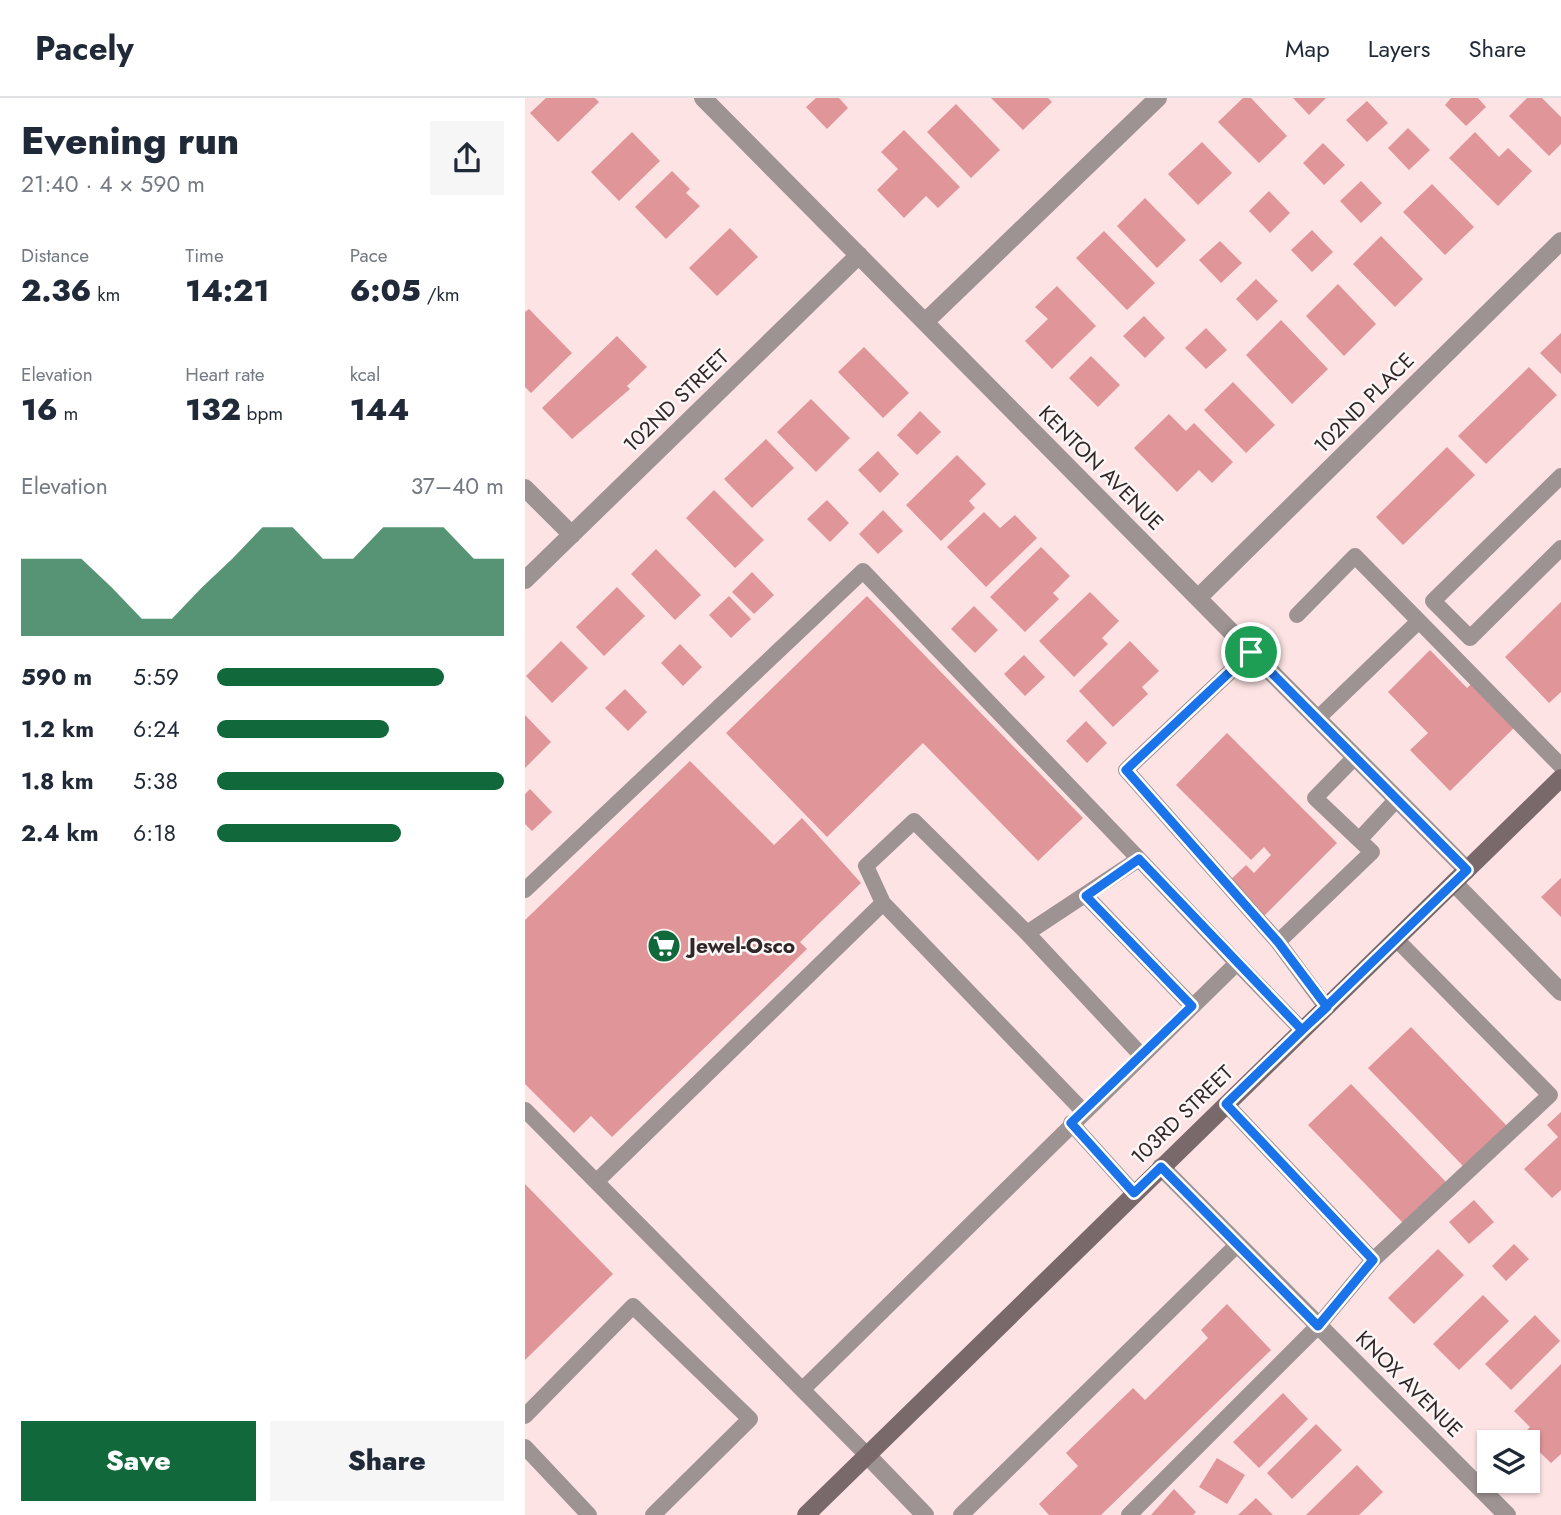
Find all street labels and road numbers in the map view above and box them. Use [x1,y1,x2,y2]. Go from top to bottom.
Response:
street label: 102ND STREET [616,343,736,459]
street label: 102ND PLACE [1307,346,1421,460]
street label: KENTON AVENUE [1032,399,1170,537]
street label: 103RD STREET [1124,1058,1240,1172]
street label: KNOX AVENUE [1349,1324,1469,1444]

